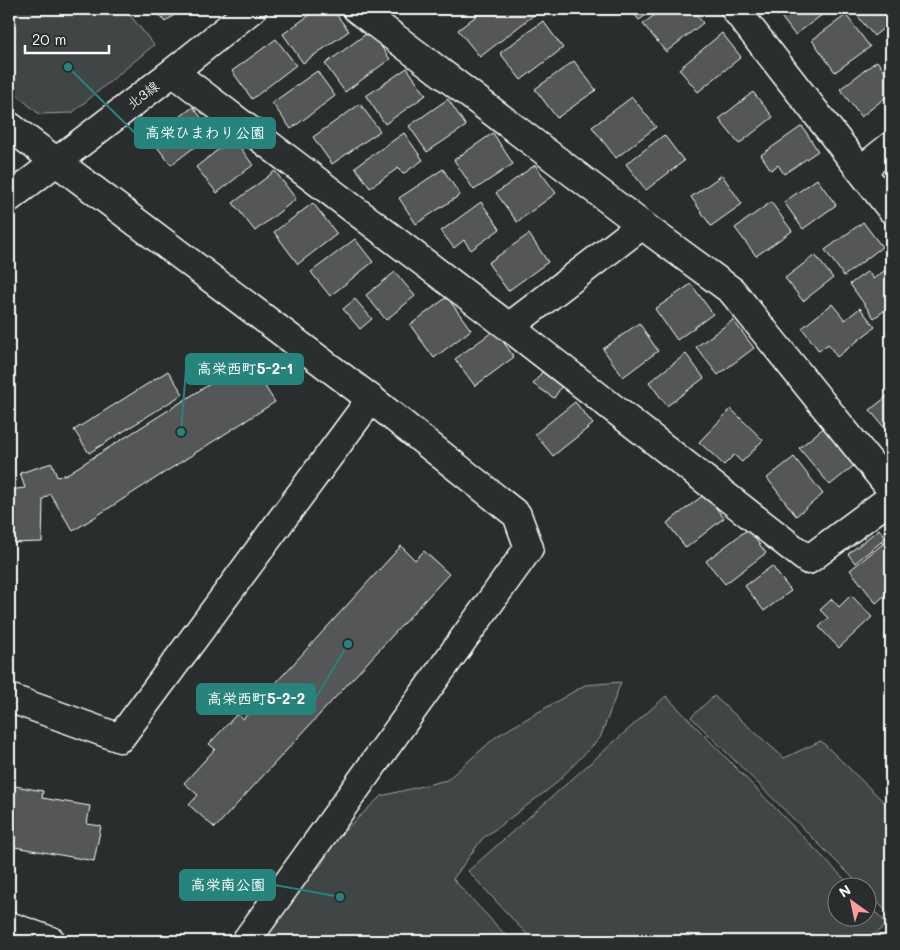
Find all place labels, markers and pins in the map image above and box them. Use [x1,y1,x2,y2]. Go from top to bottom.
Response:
callout: 高栄ひまわり公園 [135,118,275,148]
callout: 高栄西町5-2-1 [186,354,303,384]
callout: 高栄西町5-2-2 [197,684,315,714]
callout: 高栄南公園 [180,870,275,900]

